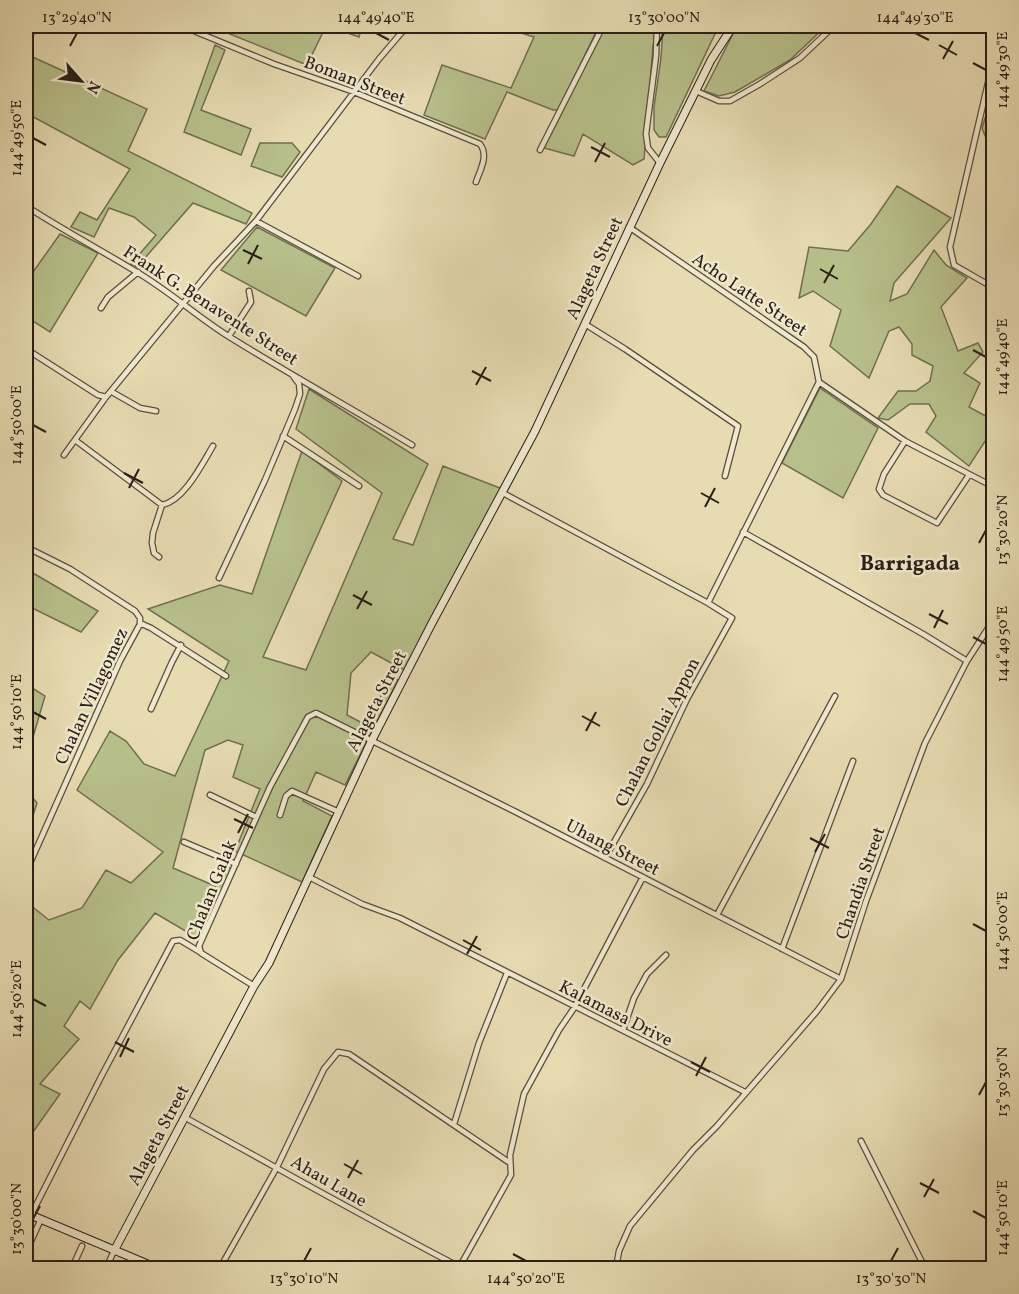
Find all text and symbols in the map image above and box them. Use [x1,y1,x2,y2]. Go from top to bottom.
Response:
text: 13°29'40"N [42,8,112,29]
text: 144°49'40"E [338,8,414,29]
text: 13°30'00"N [628,8,700,29]
text: 144°49'30"E [877,8,953,29]
text: 144°49'30"E [993,32,1014,108]
north arrow [51,51,111,111]
street label: Boman Street [300,51,409,112]
text: N [80,77,105,98]
text: 144°49'50"E [7,100,28,176]
street label: Alageta Street [561,213,630,324]
street label: Frank G. Benavente Street [118,240,303,372]
street label: Acho Latte Street [687,247,812,343]
text: 144°49'40"E [993,319,1014,395]
text: 144°50'00"E [7,385,28,465]
text: 13°30'20"N [993,495,1014,565]
district label: Barrigada [860,550,960,579]
text: 144°49'50"E [993,606,1014,682]
street label: Chalan Villagomez [50,624,135,769]
street label: Alageta Street [341,647,414,757]
street label: Chalan Gollai Appon [610,654,707,812]
text: 144°50'10"E [7,674,28,750]
street label: Uhang Street [561,814,664,883]
street label: Chandia Street [830,824,892,943]
street label: Chalan Galak [181,836,244,945]
text: 144°50'00"E [993,891,1014,971]
text: 144°50'20"E [7,960,28,1038]
street label: Kalamasa Drive [554,975,677,1054]
text: 13°30'30"N [993,1047,1014,1117]
street label: Alageta Street [122,1081,196,1190]
street label: Ahau Lane [285,1150,371,1214]
text: 144°50'10"E [993,1180,1014,1256]
text: 13°30'00"N [7,1183,28,1255]
text: 13°30'10"N [269,1269,339,1290]
text: 144°50'20"E [487,1269,565,1290]
text: 13°30'30"N [856,1269,926,1290]

